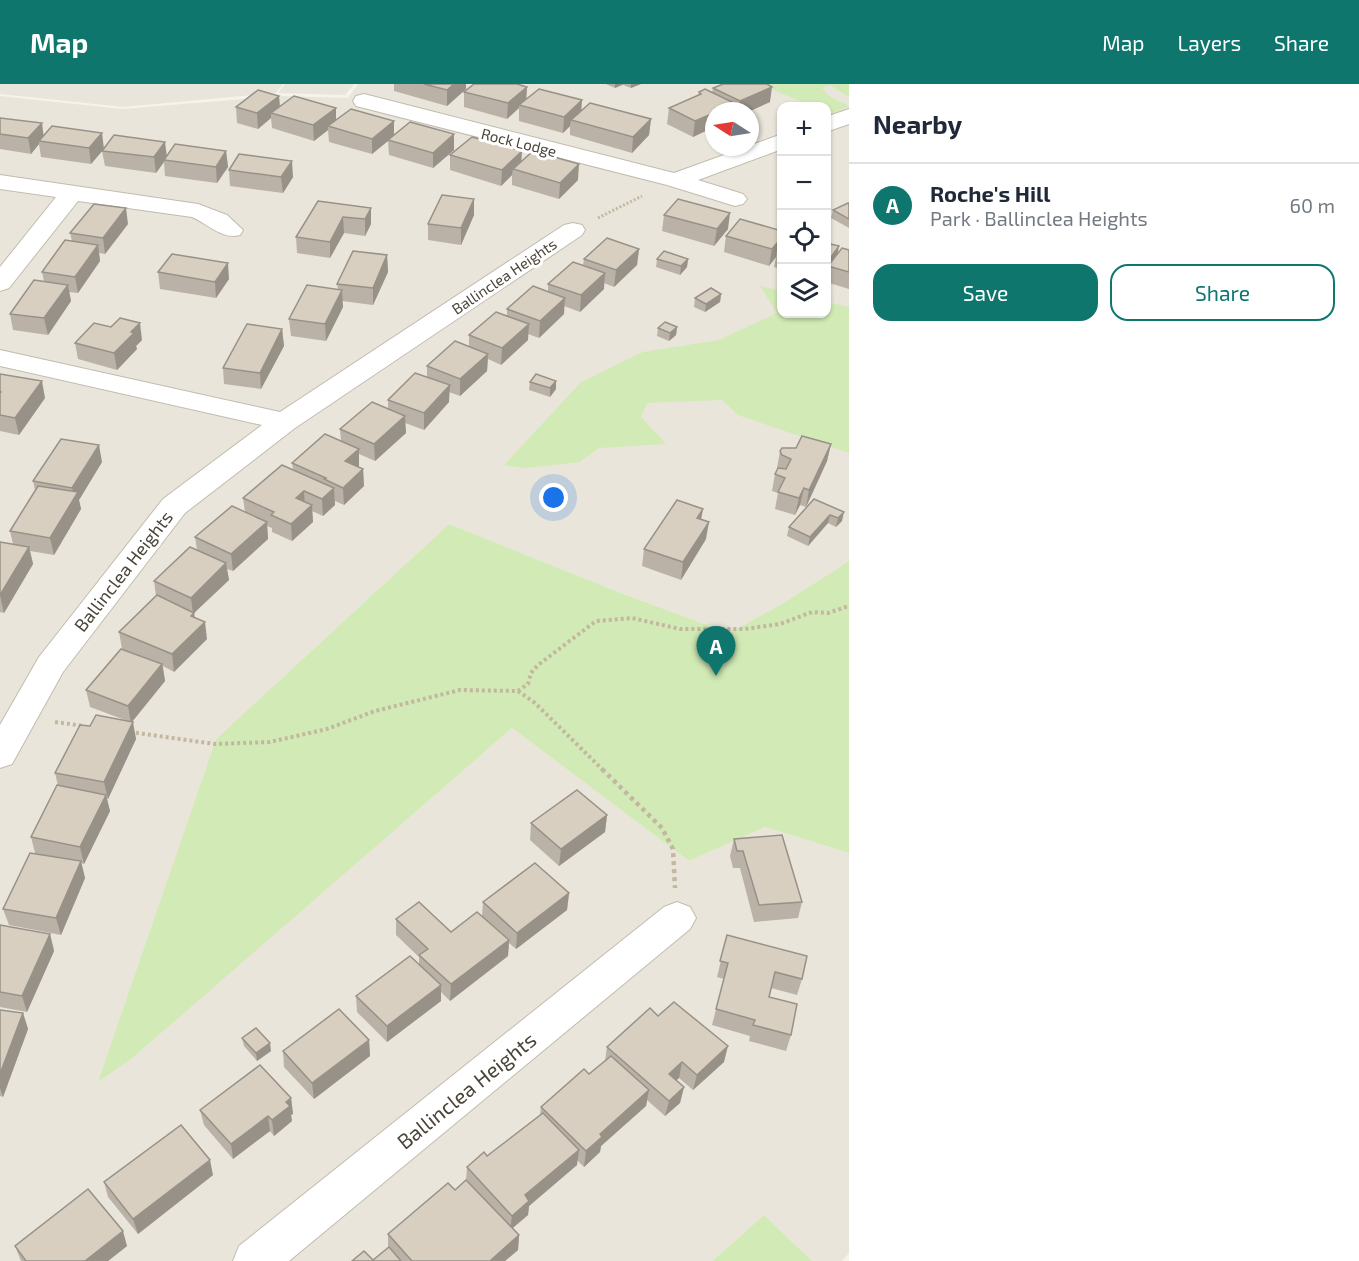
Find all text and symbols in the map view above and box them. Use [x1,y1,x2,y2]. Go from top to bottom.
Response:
text: Map [30,25,88,59]
text: Map [1102,30,1144,55]
text: Layers [1177,30,1241,55]
text: Share [1274,30,1329,55]
north arrow [705,102,759,156]
map controls [777,102,831,318]
button: + [777,102,831,156]
text: Nearby [873,108,962,139]
street label: Rock Lodge [479,124,559,160]
button: − [777,156,831,210]
text: Roche's Hill [930,180,1051,206]
text: A [886,193,899,217]
text: 60 m [1290,193,1335,217]
text: Park · Ballinclea Heights [930,206,1148,230]
button: locate [777,210,831,264]
street label: Ballinclea Heights [448,234,560,318]
button: layers [777,264,831,318]
button: Save [873,264,1098,321]
button: Share [1110,264,1335,321]
your location [539,483,568,512]
street label: Ballinclea Heights [69,506,177,636]
pin: A [696,626,736,676]
street label: Ballinclea Heights [391,1026,541,1154]

